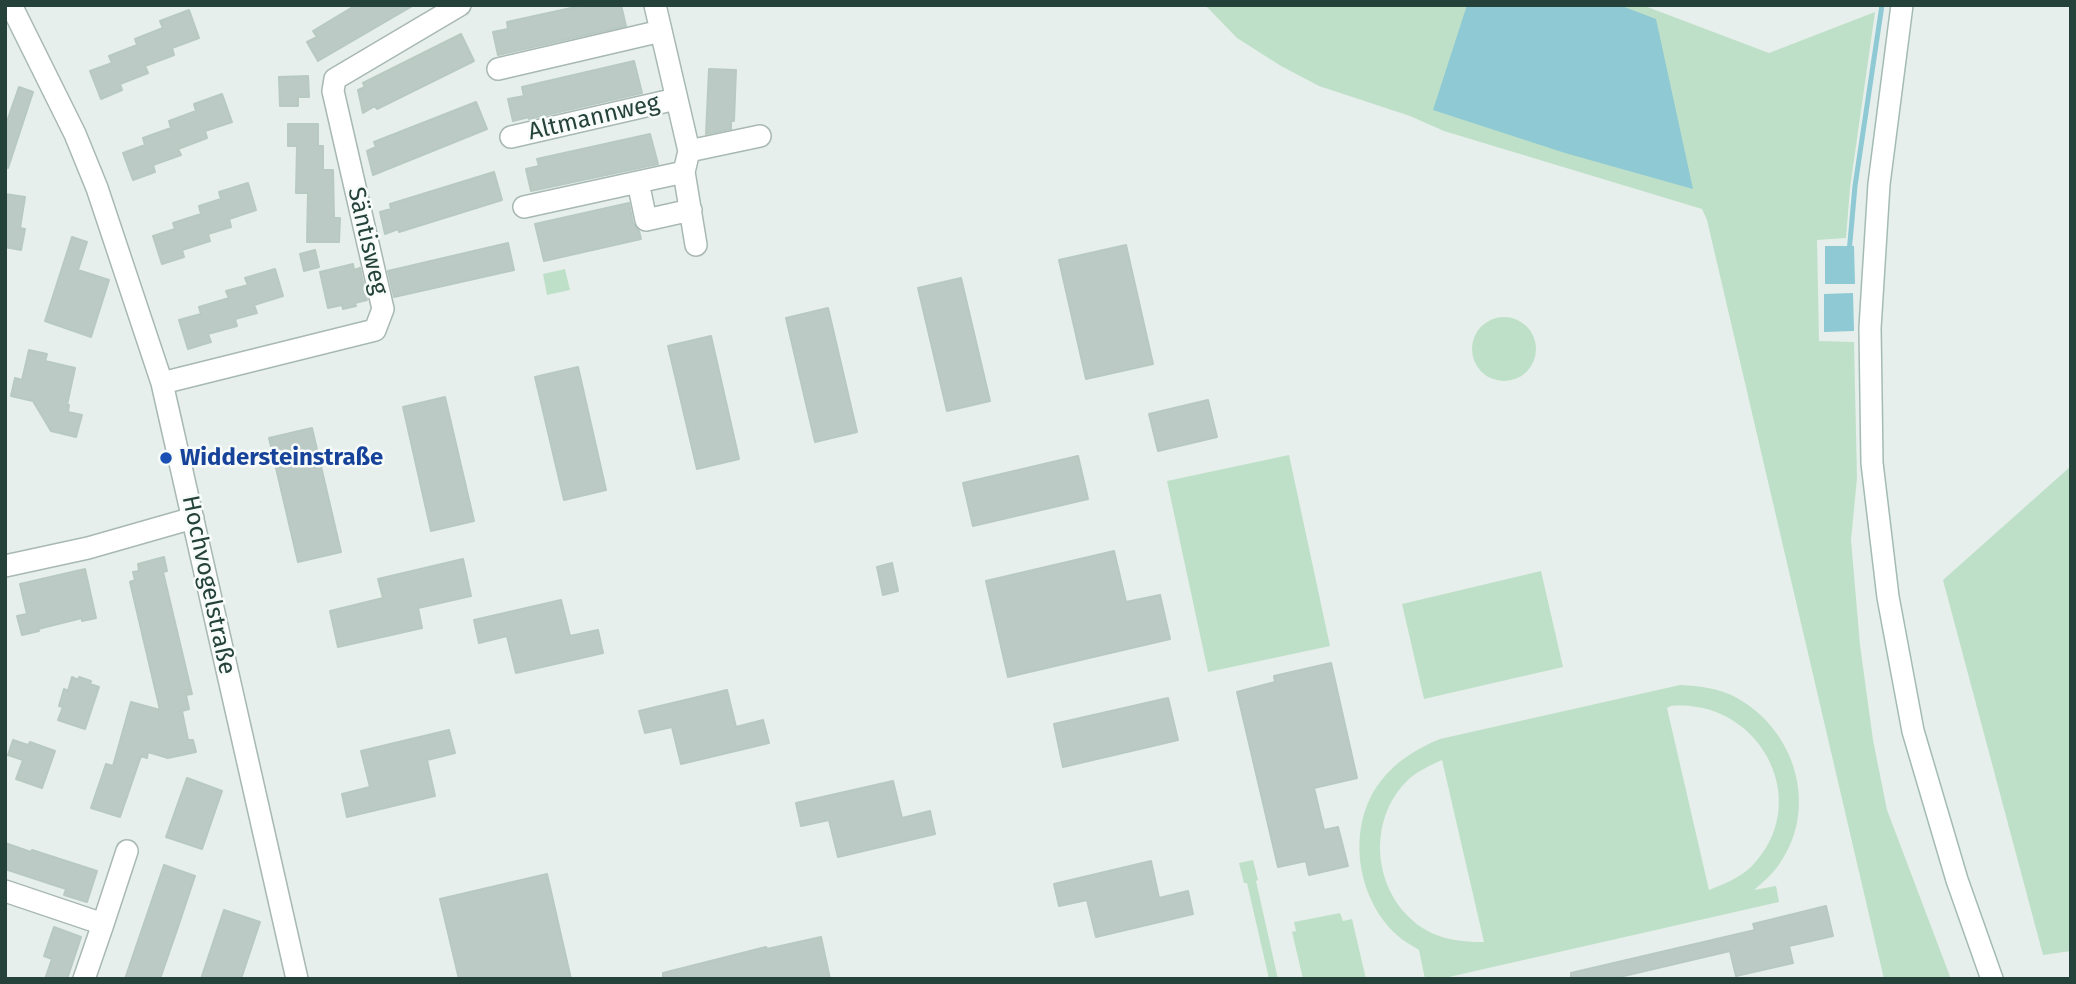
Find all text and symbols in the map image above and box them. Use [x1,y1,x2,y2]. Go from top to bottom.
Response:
street label: Altmannweg [525,89,663,147]
street label: Säntisweg [341,184,393,298]
place label: Widdersteinstraße [180,444,383,472]
marker: Widdersteinstraße [158,450,174,466]
street label: Hochvogelstraße [175,493,241,677]

